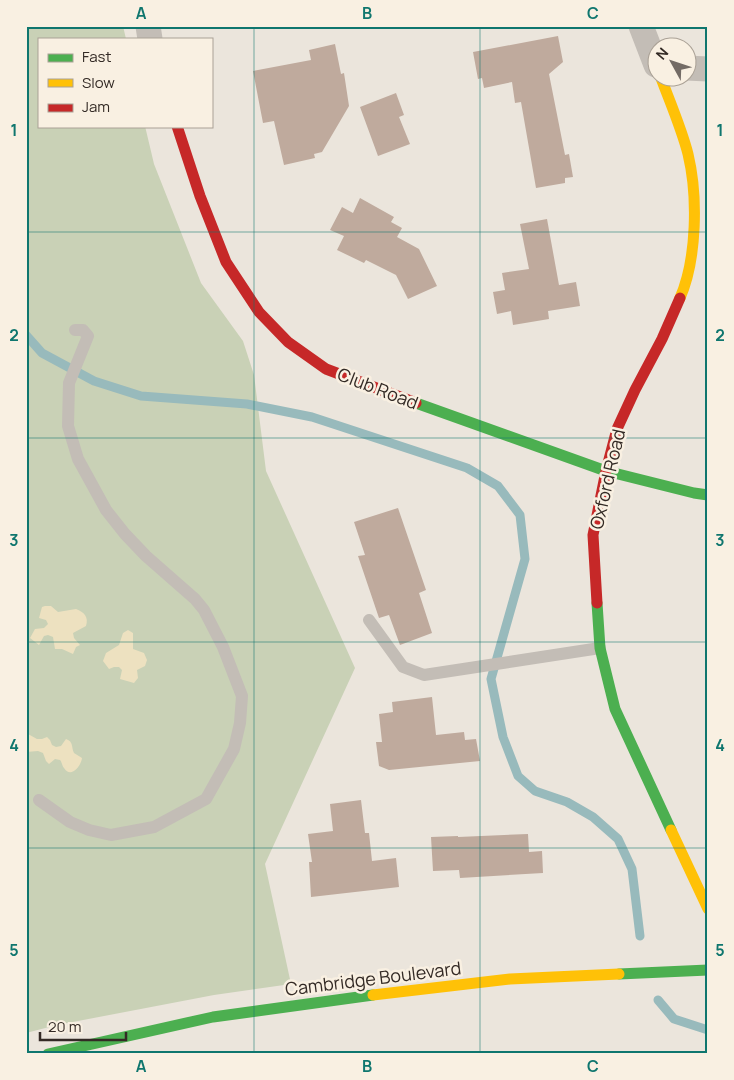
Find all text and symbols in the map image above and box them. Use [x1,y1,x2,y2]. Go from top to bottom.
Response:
text: A [136,2,147,24]
text: B [362,2,372,24]
text: C [587,2,599,24]
legend [38,38,212,128]
north arrow [646,38,696,88]
text: N [651,43,672,63]
text: Fast [82,46,111,67]
text: Slow [82,72,115,93]
text: Jam [82,96,110,117]
text: 1 [10,119,18,141]
text: 1 [716,119,724,141]
text: 2 [9,324,19,346]
text: 2 [715,324,725,346]
street label: Club Road [334,362,422,414]
street label: Oxford Road [584,427,630,531]
text: 3 [9,529,19,551]
text: 3 [715,529,725,551]
text: 4 [9,734,19,756]
text: 4 [715,734,725,756]
text: 5 [9,939,19,961]
text: 5 [715,939,725,961]
street label: Cambridge Boulevard [284,955,462,1001]
scale bar [40,1010,126,1042]
text: 20 m [48,1016,81,1037]
text: A [136,1055,147,1077]
text: B [362,1055,372,1077]
text: C [587,1055,599,1077]

